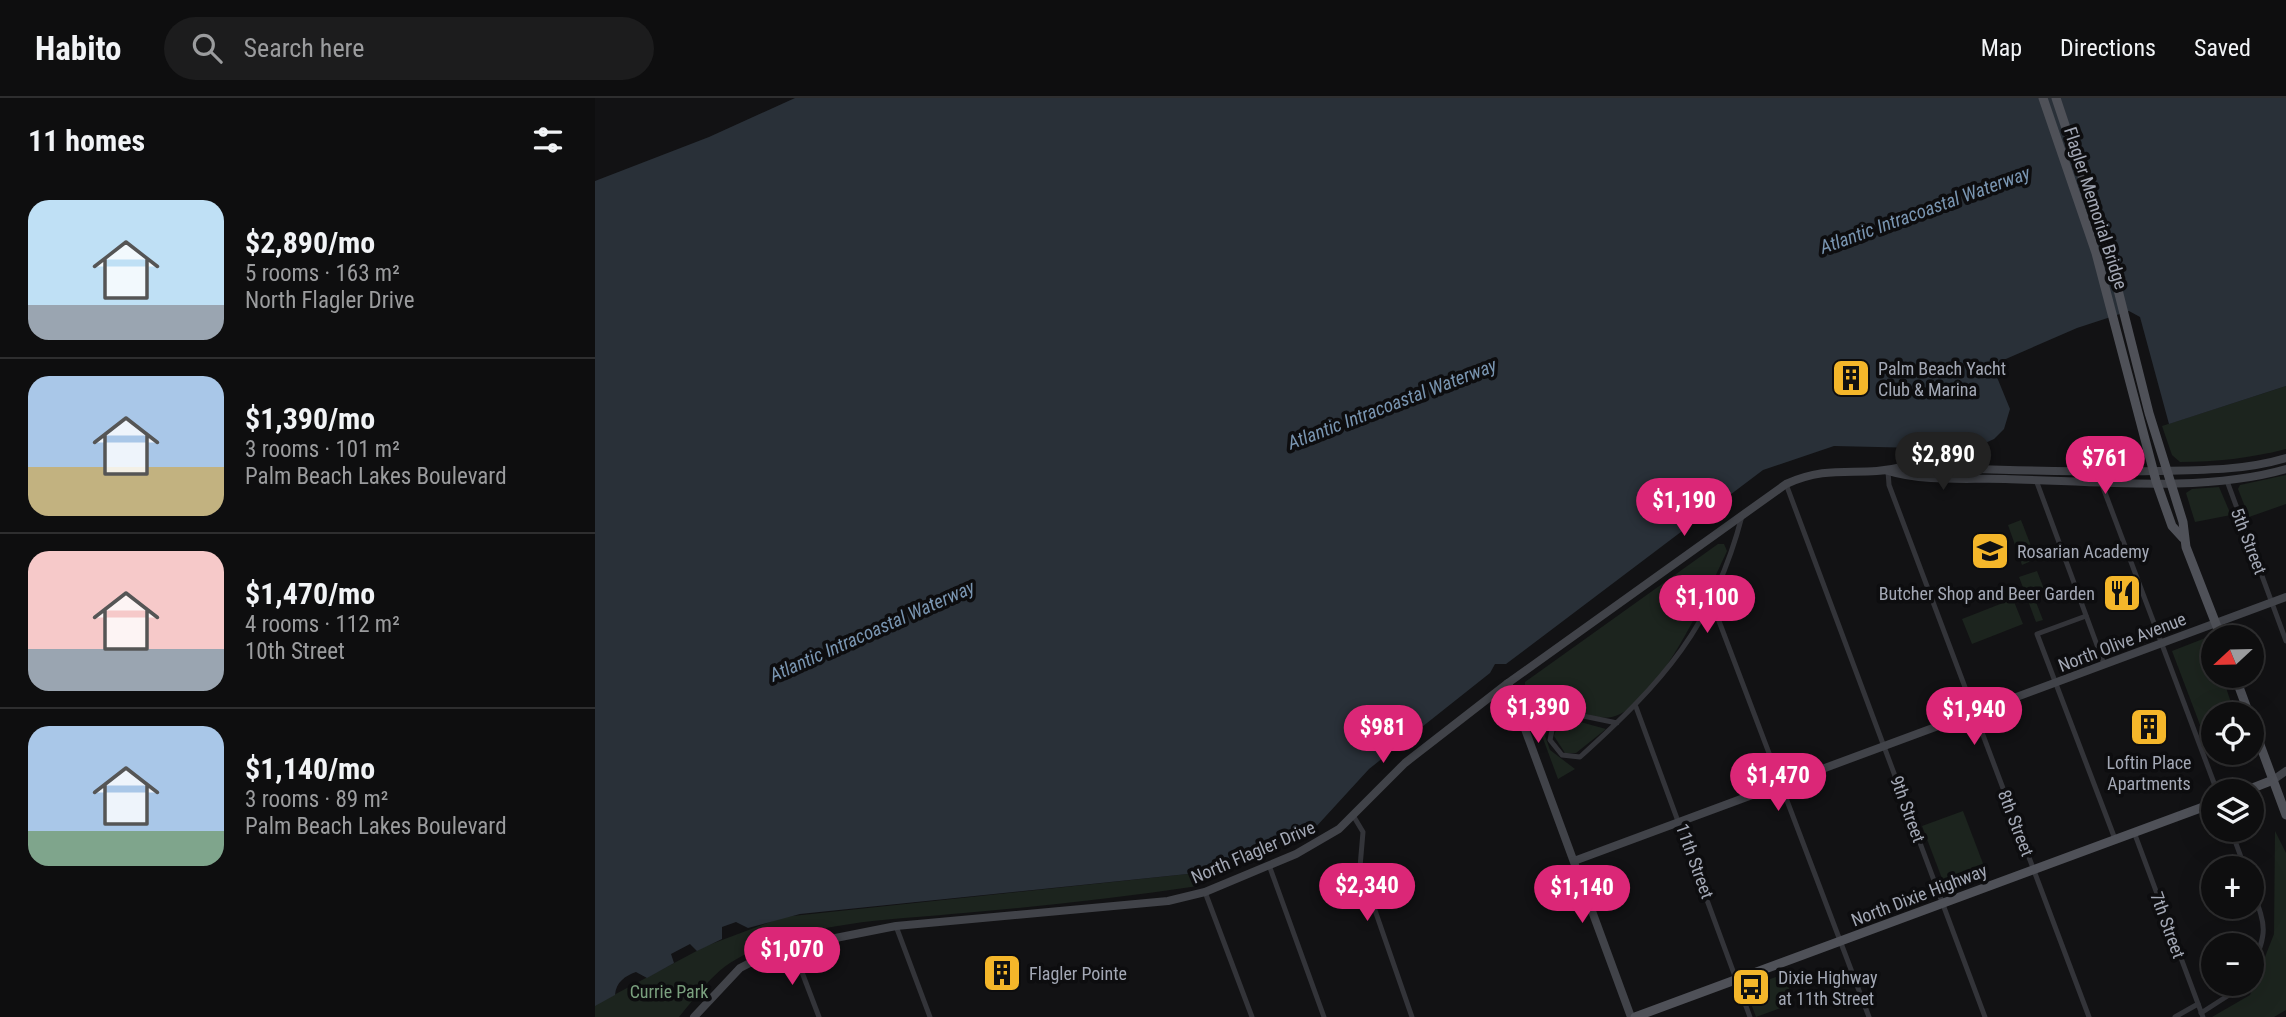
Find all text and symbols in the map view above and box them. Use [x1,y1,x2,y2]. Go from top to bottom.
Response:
search box [164,17,654,80]
text: Habito [35,29,122,68]
icon: search [188,29,226,67]
text: Search here [244,33,364,63]
text: Map [1981,34,2022,62]
text: Directions [2060,34,2156,62]
text: Saved [2194,34,2251,62]
icon: filters [529,121,567,159]
text: 11 homes [28,123,145,158]
street label: Flagler Memorial Bridge [2060,124,2132,292]
water label: Atlantic Intracoastal Waterway [1816,161,2035,259]
text: $2,890/mo [245,225,375,260]
icon: home [84,228,168,312]
text: 5 rooms · 163 m² [245,260,400,287]
text: North Flagler Drive [245,287,415,314]
water label: Atlantic Intracoastal Waterway [1283,353,1501,455]
building icon: Palm Beach Yacht Club & Marina [1830,357,1872,399]
place label: Palm Beach Yacht Club & Marina [1878,358,2006,400]
text: $1,390/mo [245,401,375,436]
icon: home [84,404,168,488]
pin: $2,890 [1886,432,2000,492]
text: 3 rooms · 101 m² [245,436,400,463]
pin: $761 [2064,436,2146,496]
text: $2,890 [1911,441,1975,468]
text: $761 [2082,445,2128,472]
text: Palm Beach Lakes Boulevard [245,463,507,490]
pin: $1,190 [1627,478,1741,538]
text: $1,190 [1652,487,1716,514]
street label: 5th Street [2227,505,2271,577]
school or university icon: Rosarian Academy [1969,530,2011,572]
place label: Rosarian Academy [2017,541,2150,562]
restaurant icon: Butcher Shop and Beer Garden [2101,572,2143,614]
water label: Atlantic Intracoastal Waterway [765,575,979,687]
pin: $1,100 [1650,575,1764,635]
text: $1,470/mo [245,576,375,611]
icon: home [84,579,168,663]
place label: Butcher Shop and Beer Garden [1879,583,2095,604]
text: $1,100 [1675,584,1739,611]
street label: North Olive Avenue [2055,608,2189,676]
text: 4 rooms · 112 m² [245,611,400,638]
north arrow [2201,625,2265,688]
map controls [2201,625,2264,996]
text: 10th Street [245,638,345,665]
pin: $1,390 [1481,686,1595,745]
pin: $1,940 [1917,688,2031,747]
text: $1,390 [1506,694,1570,721]
text: $1,940 [1942,696,2006,723]
button: locate [2201,702,2264,765]
pin: $981 [1342,706,1424,765]
building icon: Loftin Place Apartments [2128,706,2170,748]
text: $981 [1360,714,1406,741]
text: $1,140/mo [245,751,375,786]
place label: Loftin Place Apartments [2106,752,2192,794]
icon: home [84,754,168,838]
pin: $1,470 [1721,754,1835,813]
text: $1,470 [1746,762,1810,789]
street label: 9th Street [1886,773,1930,845]
button: layers [2201,779,2264,842]
text: 3 rooms · 89 m² [245,786,388,813]
street label: 8th Street [1994,787,2038,859]
text: Palm Beach Lakes Boulevard [245,813,507,840]
street label: North Flagler Drive [1188,816,1318,888]
street label: 11th Street [1672,821,1718,901]
button: + [2201,856,2264,919]
street label: North Dixie Highway [1848,859,1990,931]
pin: $2,340 [1310,864,1424,923]
pin: $1,140 [1525,866,1639,925]
text: $2,340 [1335,872,1399,899]
text: $1,140 [1550,874,1614,901]
street label: 7th Street [2146,889,2190,961]
pin: $1,070 [735,928,849,987]
button: − [2201,933,2264,996]
text: $1,070 [760,936,824,963]
building icon: Flagler Pointe [981,952,1023,994]
place label: Flagler Pointe [1029,963,1127,984]
bus stop icon: Dixie Highway at 11th Street [1730,966,1772,1008]
place label: Dixie Highway at 11th Street [1778,967,1878,1009]
park label: Currie Park [630,981,708,1002]

